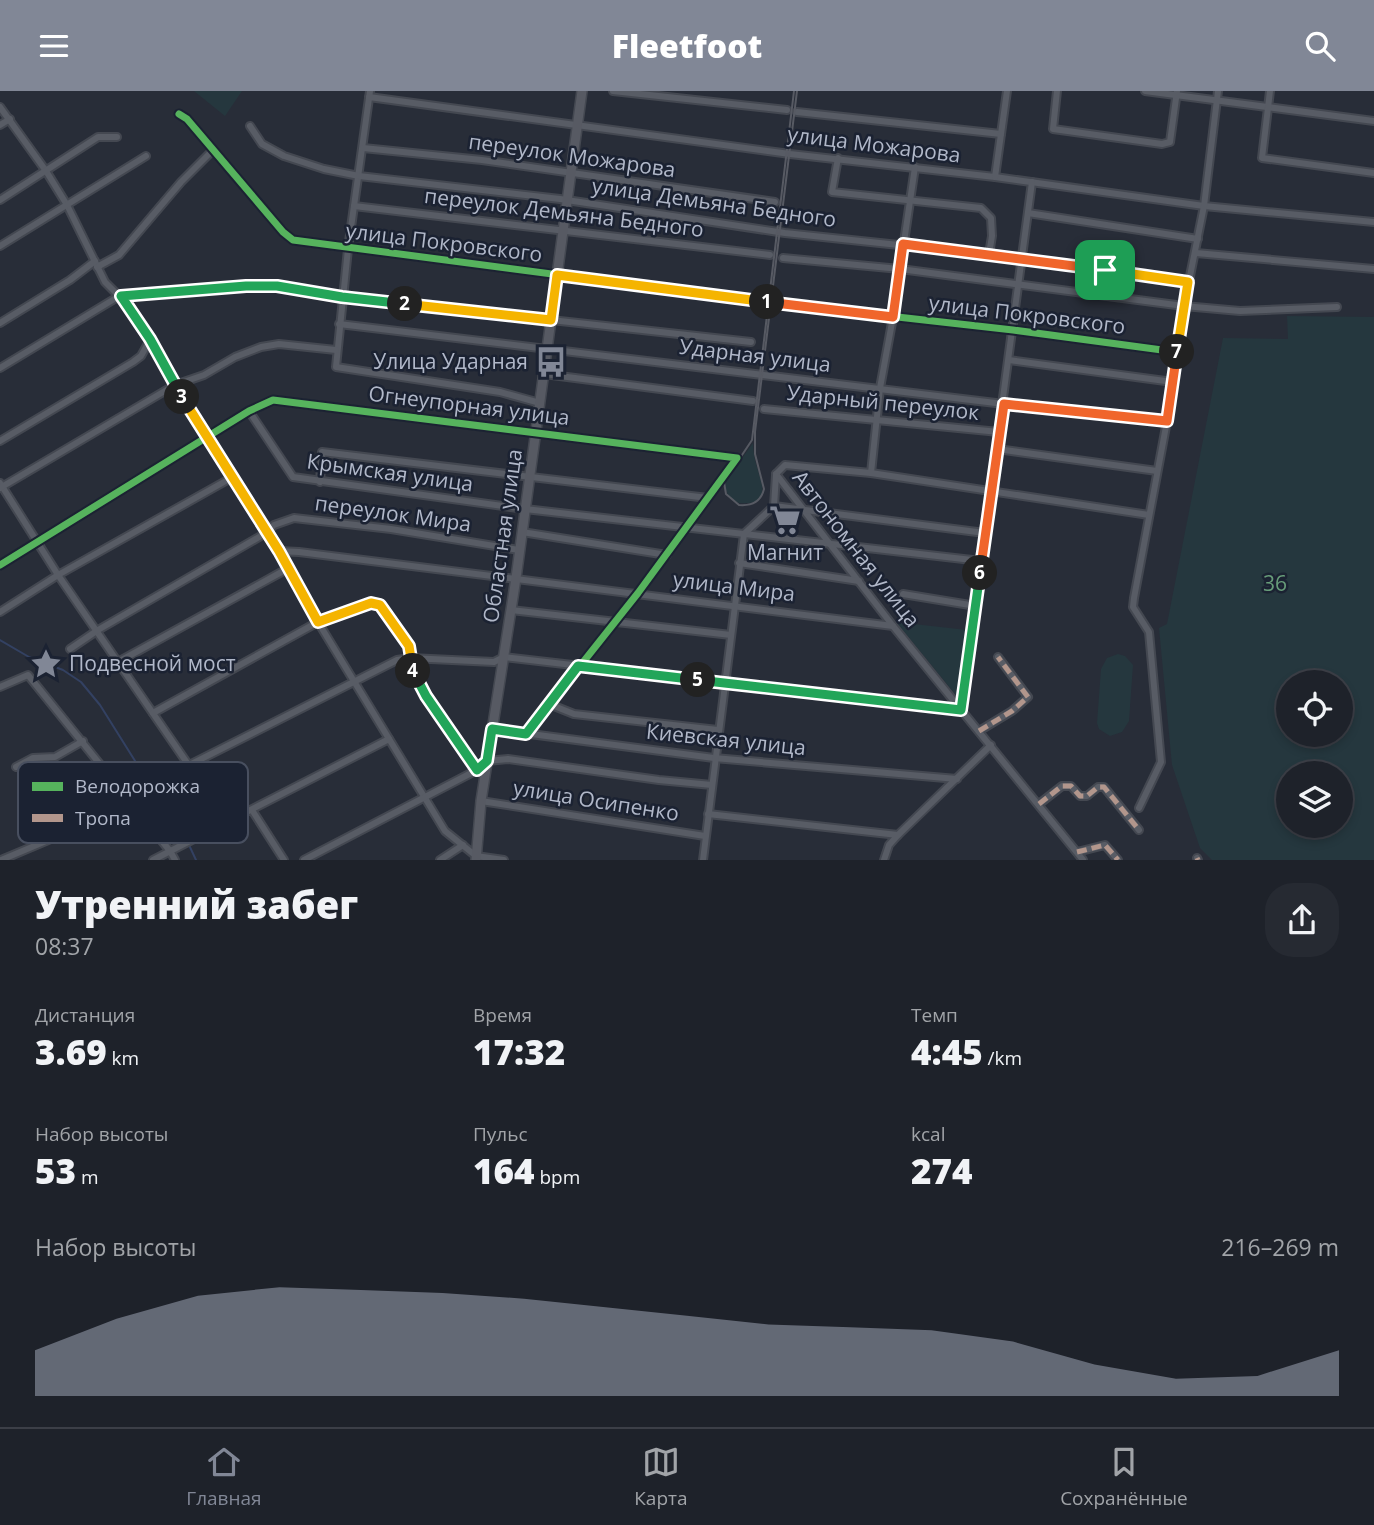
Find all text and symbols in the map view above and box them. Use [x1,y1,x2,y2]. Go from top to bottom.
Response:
text: Fleetfoot [612,24,762,67]
icon: menu [35,27,73,65]
icon: search [1301,27,1339,65]
street label: улица Можарова [786,120,962,169]
street label: переулок Можарова [467,127,677,183]
street label: улица Демьяна Бедного [590,171,838,233]
street label: переулок Демьяна Бедного [423,181,705,243]
street label: улица Покровского [344,216,544,268]
pin [1075,240,1135,300]
icon: arrive [1086,251,1124,289]
pin: 1 [750,285,784,319]
pin: 2 [388,287,422,321]
text: 1 [761,288,772,314]
street label: улица Покровского [927,288,1127,340]
text: 2 [399,290,410,316]
street label: Ударная улица [678,332,832,378]
pin: 7 [1160,335,1194,369]
text: 7 [1171,338,1182,364]
bus stop icon: Улица Ударная [534,345,568,379]
place label: Улица Ударная [373,347,528,375]
street label: Ударный переулок [786,378,981,426]
pin: 3 [164,379,200,415]
street label: Огнеупорная улица [367,379,571,431]
text: 3 [176,383,187,409]
street label: Крымская улица [305,446,475,498]
street label: Областная улица [476,447,528,625]
street label: Автономная улица [787,464,927,633]
street label: переулок Мира [313,488,473,538]
supermarket icon: Магнит [768,503,802,537]
place label: Магнит [747,538,823,566]
pin: 6 [962,555,998,591]
text: 6 [974,559,985,585]
street label: улица Мира [671,565,797,607]
park label: 36 [1263,569,1287,597]
place icon: Подвесной мост [29,647,63,681]
place label: Подвесной мост [69,649,236,677]
pin: 4 [396,653,430,689]
text: 4 [407,657,418,683]
pin: 5 [680,663,716,697]
text: 5 [692,666,703,692]
map controls [1276,670,1353,838]
button: locate [1276,670,1353,747]
street label: Киевская улица [645,717,807,761]
button: layers [1276,761,1353,838]
legend [18,762,248,843]
text: Велодорожка [75,773,200,799]
street label: улица Осипенко [511,773,681,827]
text: Тропа [75,805,131,831]
text: Утренний забег [35,878,358,930]
button: share [1265,883,1339,957]
text: 08:37 [35,930,94,962]
text: Дистанция [35,1002,135,1028]
text: Время [473,1002,532,1028]
text: Темп [911,1002,958,1028]
text: 3.69 [35,1028,107,1075]
text: 17:32 [473,1028,565,1075]
text: 4:45 [911,1028,983,1075]
text: km [107,1045,139,1071]
text: /km [983,1045,1022,1071]
text: Набор высоты [35,1121,168,1147]
text: Пульс [473,1121,528,1147]
text: kcal [911,1121,945,1147]
text: 53 [35,1147,76,1194]
text: 164 [473,1147,535,1194]
text: 274 [911,1147,973,1194]
text: m [76,1164,99,1190]
text: bpm [535,1164,580,1190]
text: Набор высоты [35,1231,197,1263]
text: 216–269 m [1221,1231,1339,1263]
tab: Главная [186,1443,262,1511]
tab: Карта [634,1443,688,1511]
tab: Сохранённые [1060,1443,1188,1511]

